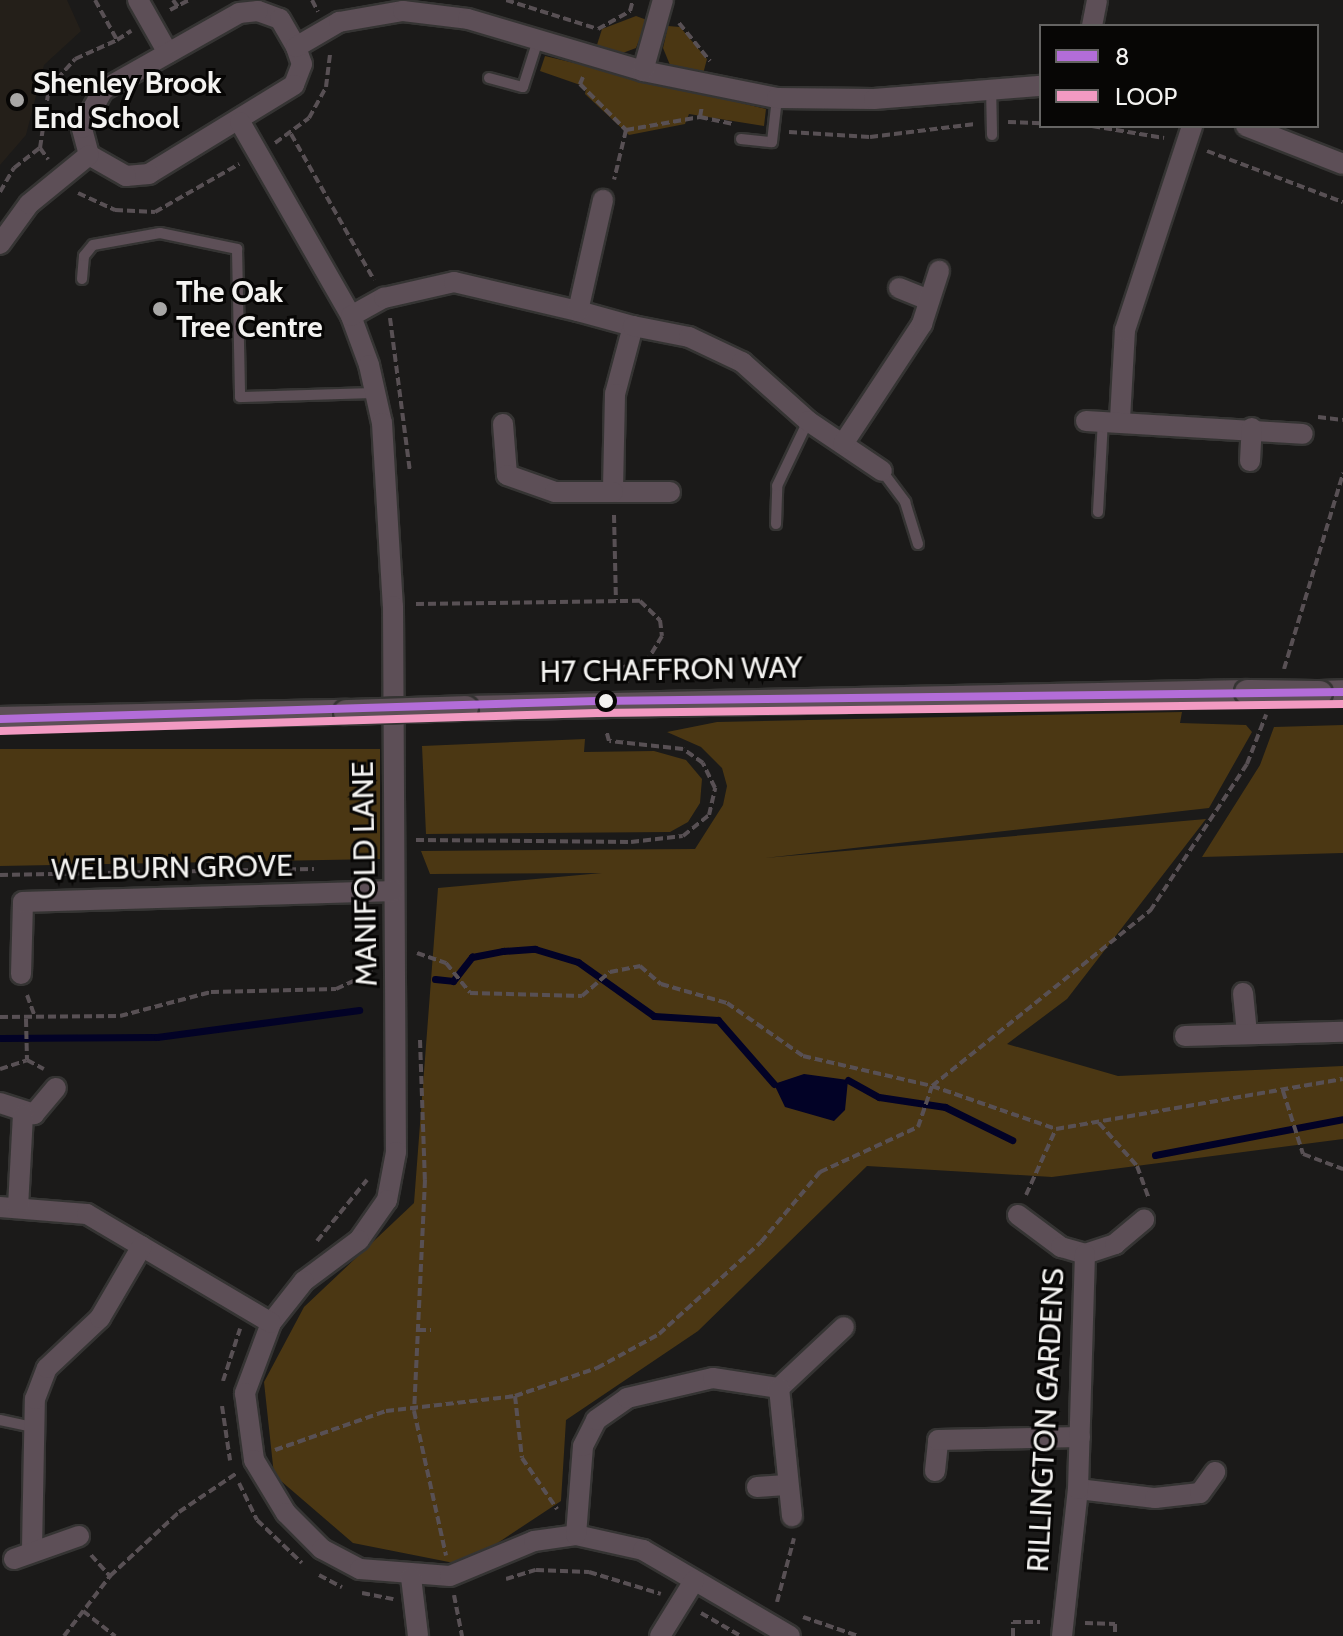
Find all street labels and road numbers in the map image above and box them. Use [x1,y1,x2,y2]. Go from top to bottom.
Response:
street label: H7 CHAFFRON WAY [539,650,803,690]
street label: MANIFOLD LANE [345,761,385,987]
street label: WELBURN GROVE [51,848,293,888]
street label: RILLINGTON GARDENS [1020,1267,1072,1573]

